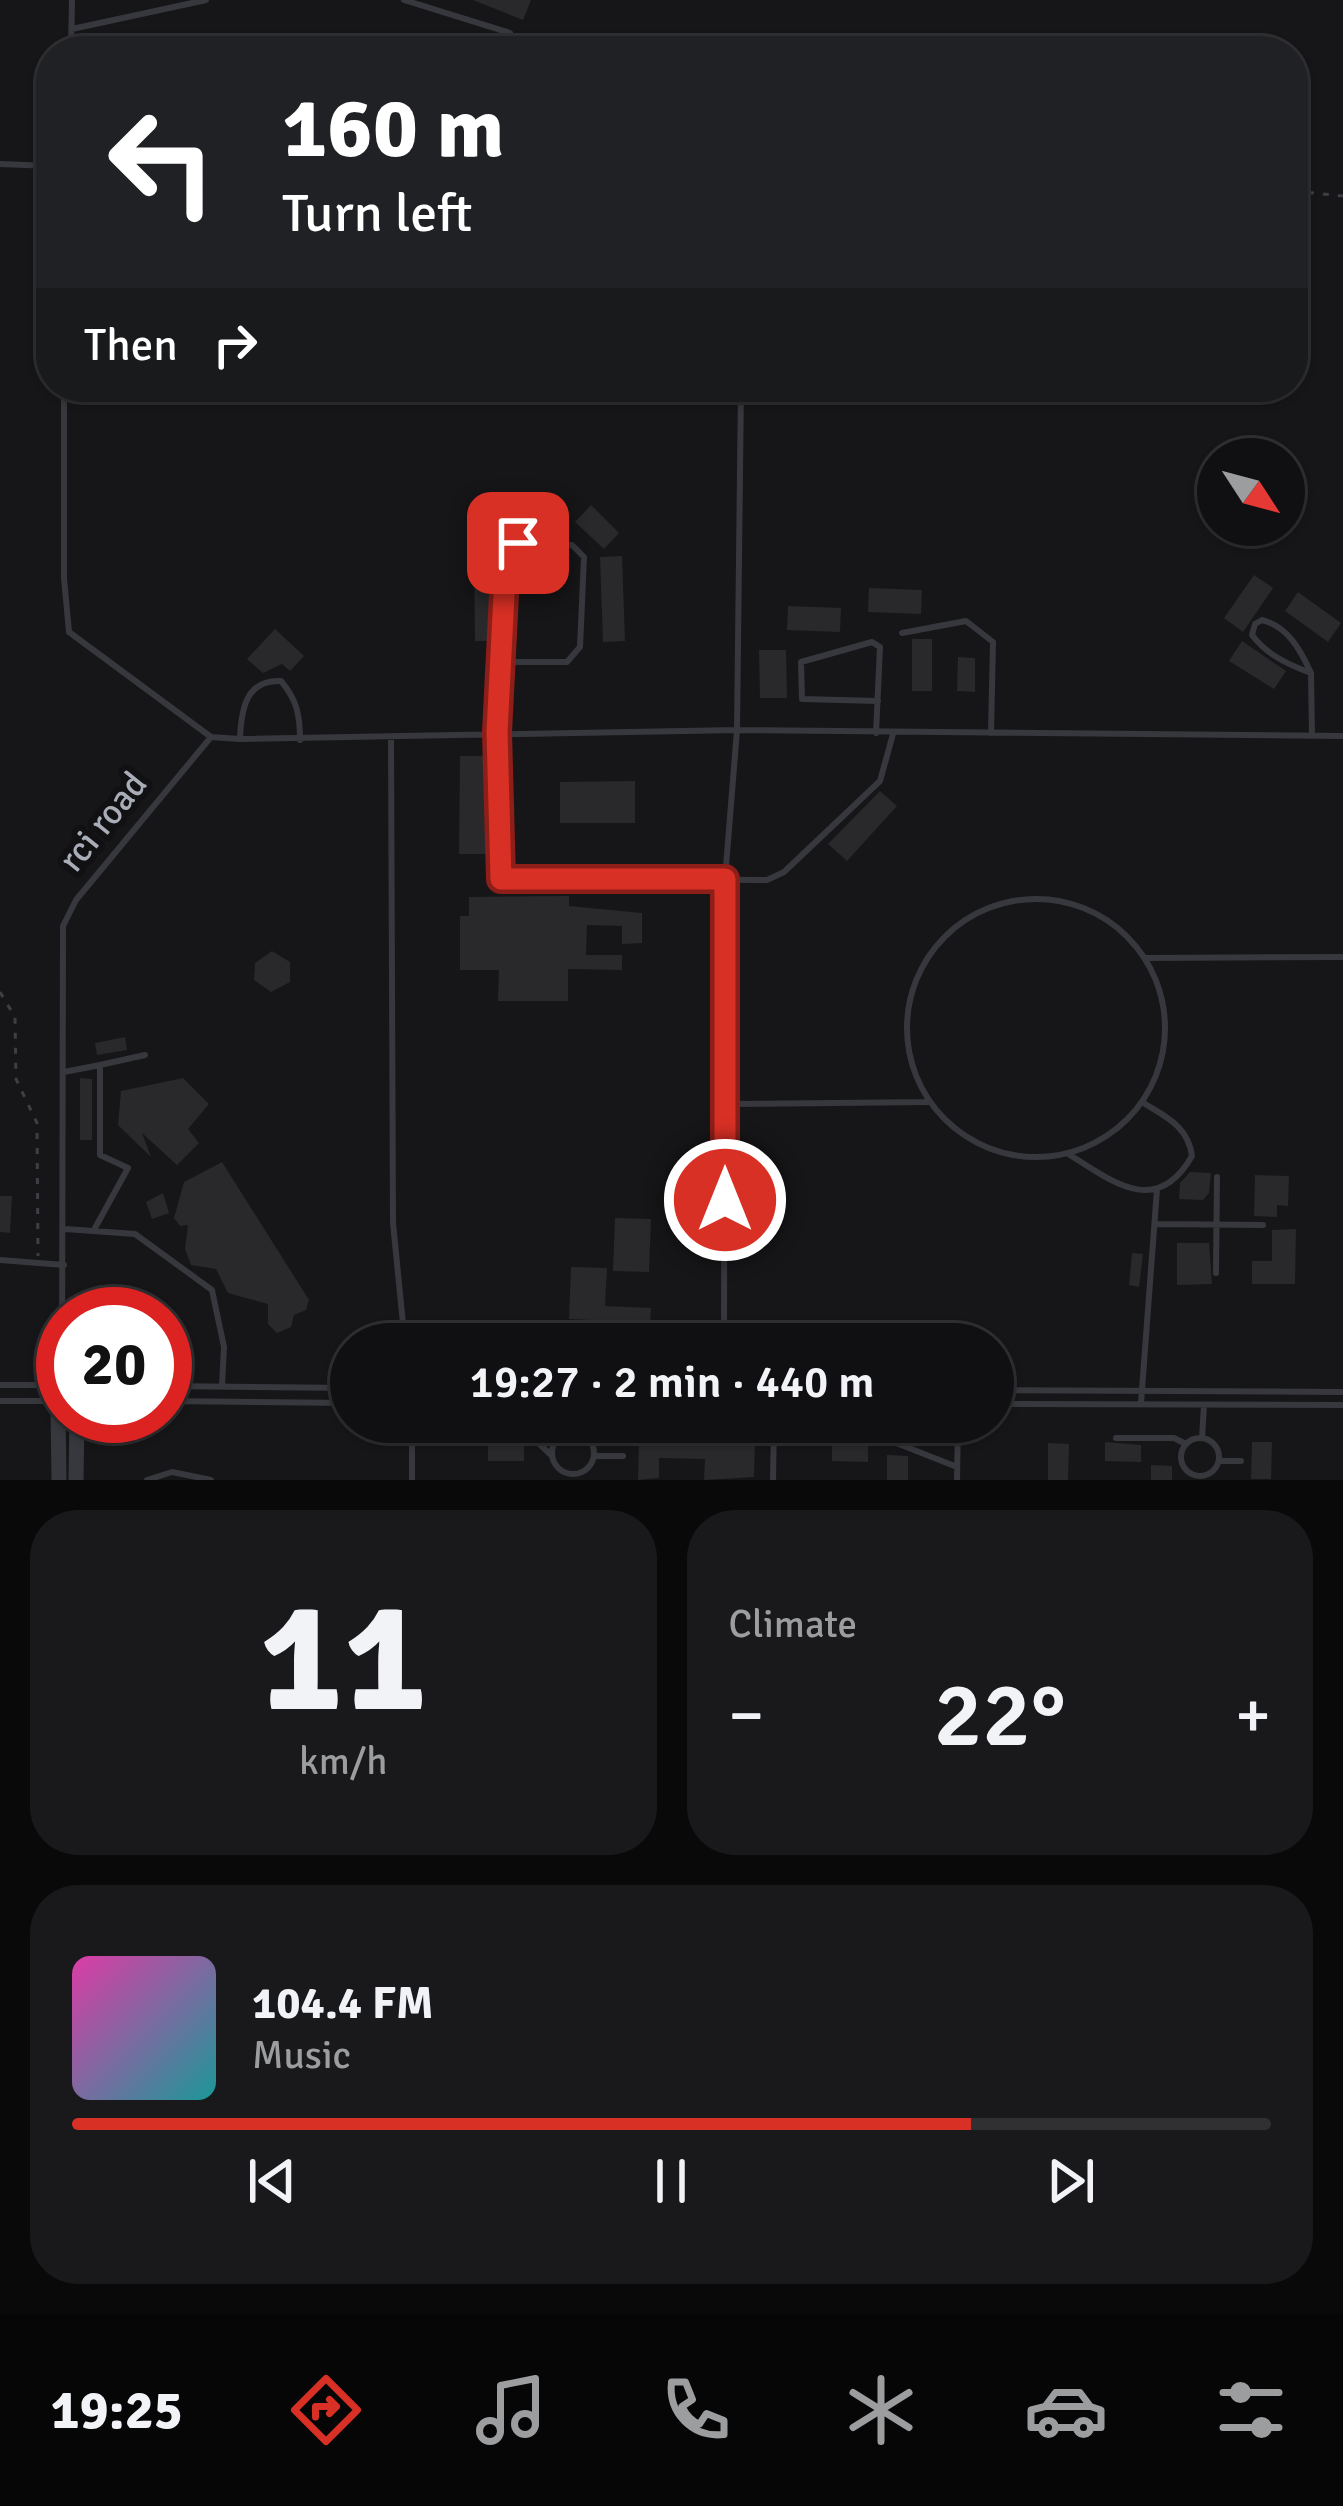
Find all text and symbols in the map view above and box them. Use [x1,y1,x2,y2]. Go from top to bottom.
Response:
text: 160 m [282,77,504,181]
icon: left [84,84,240,240]
text: Turn left [282,180,472,247]
icon: right [202,312,268,378]
text: Then [84,318,178,373]
north arrow [1197,438,1305,546]
map controls [1197,438,1305,546]
pin [467,492,569,594]
icon: arrive [485,510,551,576]
street label: rci road [49,763,157,881]
position arrow [662,1137,788,1263]
speed limit sign: 20 [36,1287,192,1443]
text: 19:27 · 2 min · 440 m [470,1355,874,1410]
text: 11 [259,1562,427,1755]
text: Climate [729,1600,857,1648]
text: 22° [934,1660,1066,1771]
text: − [729,1675,764,1756]
text: + [1235,1675,1271,1756]
text: km/h [299,1737,387,1785]
text: 104.4 FM [252,1976,434,2031]
text: Music [252,2031,351,2079]
icon: previous [239,2148,305,2214]
icon: pause [638,2148,704,2214]
icon: next [1038,2148,1104,2214]
icon: directions [284,2368,368,2452]
icon: music [469,2368,553,2452]
icon: phone [654,2368,738,2452]
icon: climate [839,2368,923,2452]
icon: car [1024,2368,1108,2452]
icon: filters [1209,2368,1293,2452]
text: 19:25 [50,2377,183,2444]

